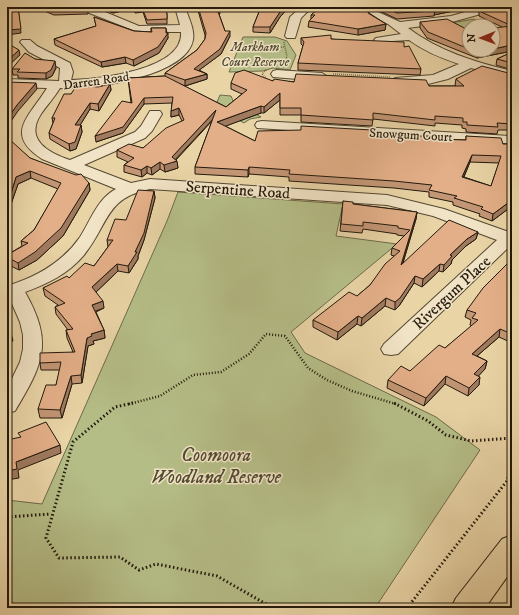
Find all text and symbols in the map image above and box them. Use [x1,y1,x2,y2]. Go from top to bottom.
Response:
north arrow [461,18,501,58]
text: N [465,34,479,43]
park label: Markham Court Reserve [221,39,290,70]
street label: Darren Road [62,68,131,94]
street label: Snowgum Court [369,125,453,145]
street label: Serpentine Road [185,176,291,204]
street label: Rivergum Place [408,251,495,334]
park label: Coomoora Woodland Reserve [151,444,282,489]

